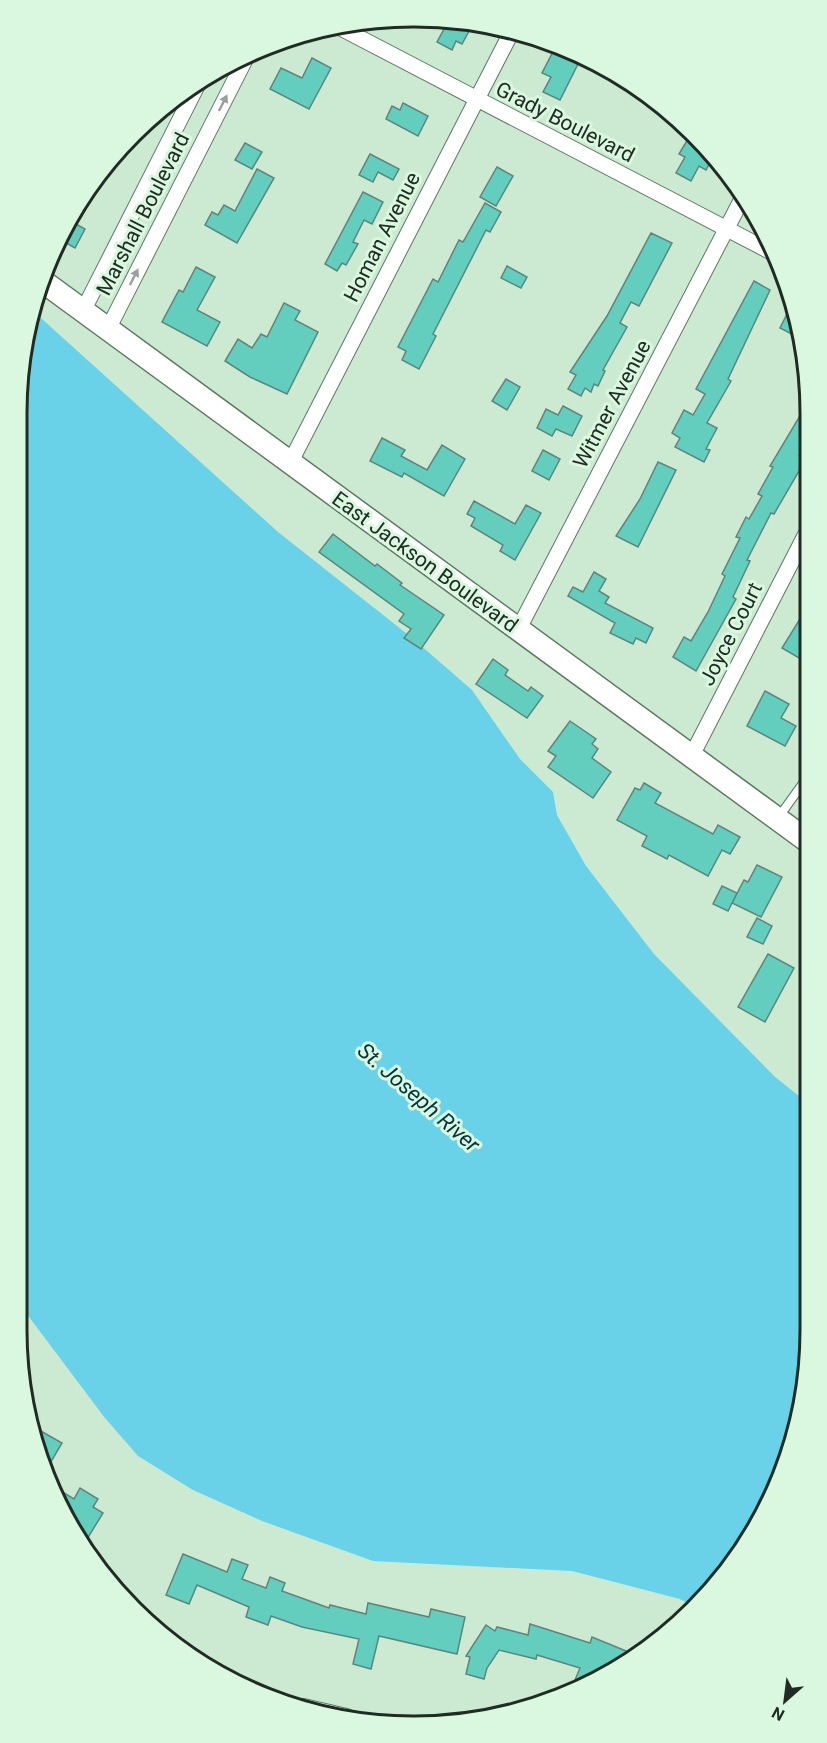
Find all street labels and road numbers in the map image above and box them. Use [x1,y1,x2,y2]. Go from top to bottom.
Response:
street label: Grady Boulevard [492,77,638,167]
street label: Marshall Boulevard [92,129,194,299]
street label: Homan Avenue [339,168,425,306]
street label: Witmer Avenue [568,336,656,472]
street label: East Jackson Boulevard [328,487,522,637]
street label: Joyce Court [695,578,767,689]

